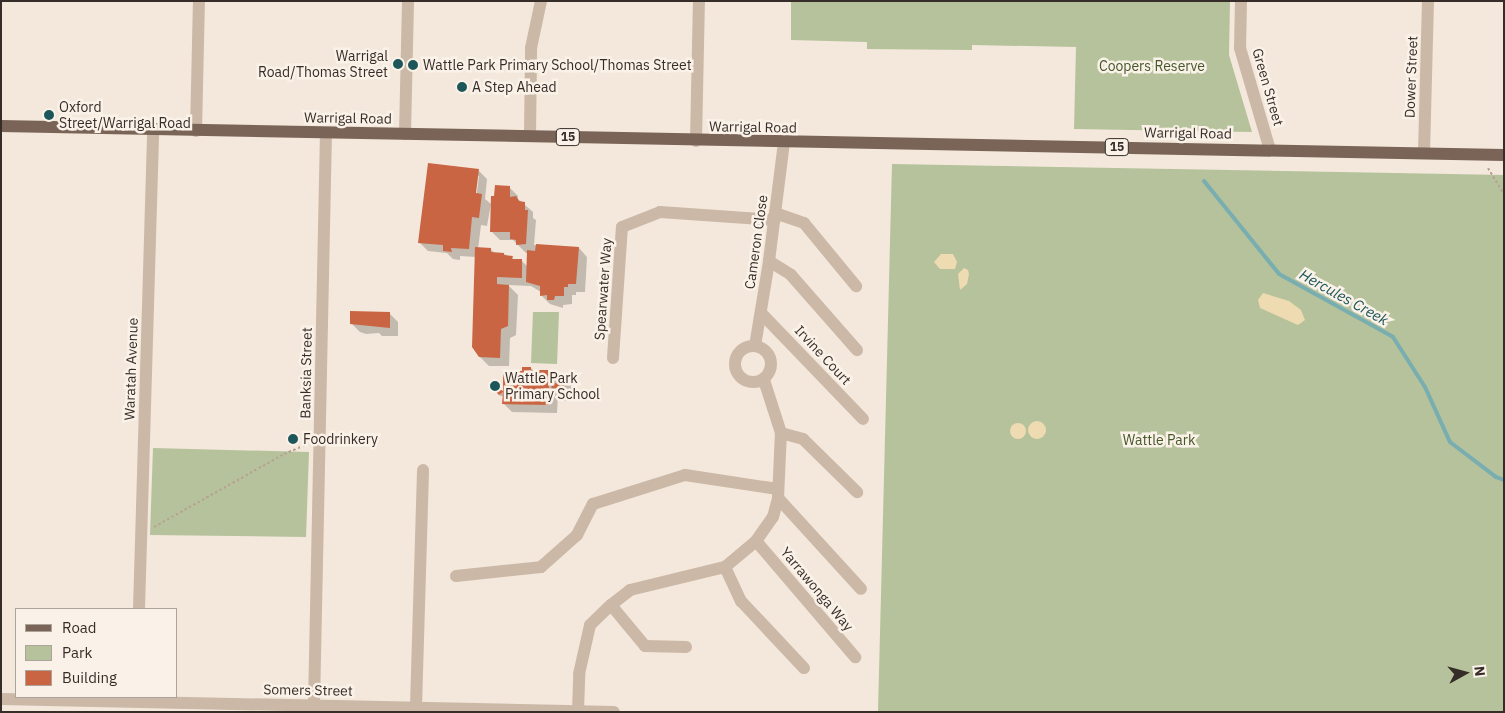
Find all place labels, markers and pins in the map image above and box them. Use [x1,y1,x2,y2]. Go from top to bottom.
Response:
place label: Warrigal Road/Thomas Street [258,48,388,80]
place label: Wattle Park Primary School/Thomas Street [423,57,692,73]
marker: Warrigal Road/Thomas Street [392,58,404,70]
marker: Wattle Park Primary School/Thomas Street [407,59,419,71]
place label: A Step Ahead [472,79,557,95]
marker: A Step Ahead [456,81,468,93]
place label: Oxford Street/Warrigal Road [59,99,191,132]
marker: Oxford Street/Warrigal Road [43,109,55,121]
place label: Wattle Park Primary School [505,370,600,402]
marker: Wattle Park Primary School [489,380,501,392]
place label: Foodrinkery [303,431,378,447]
marker: Foodrinkery [287,433,299,445]

